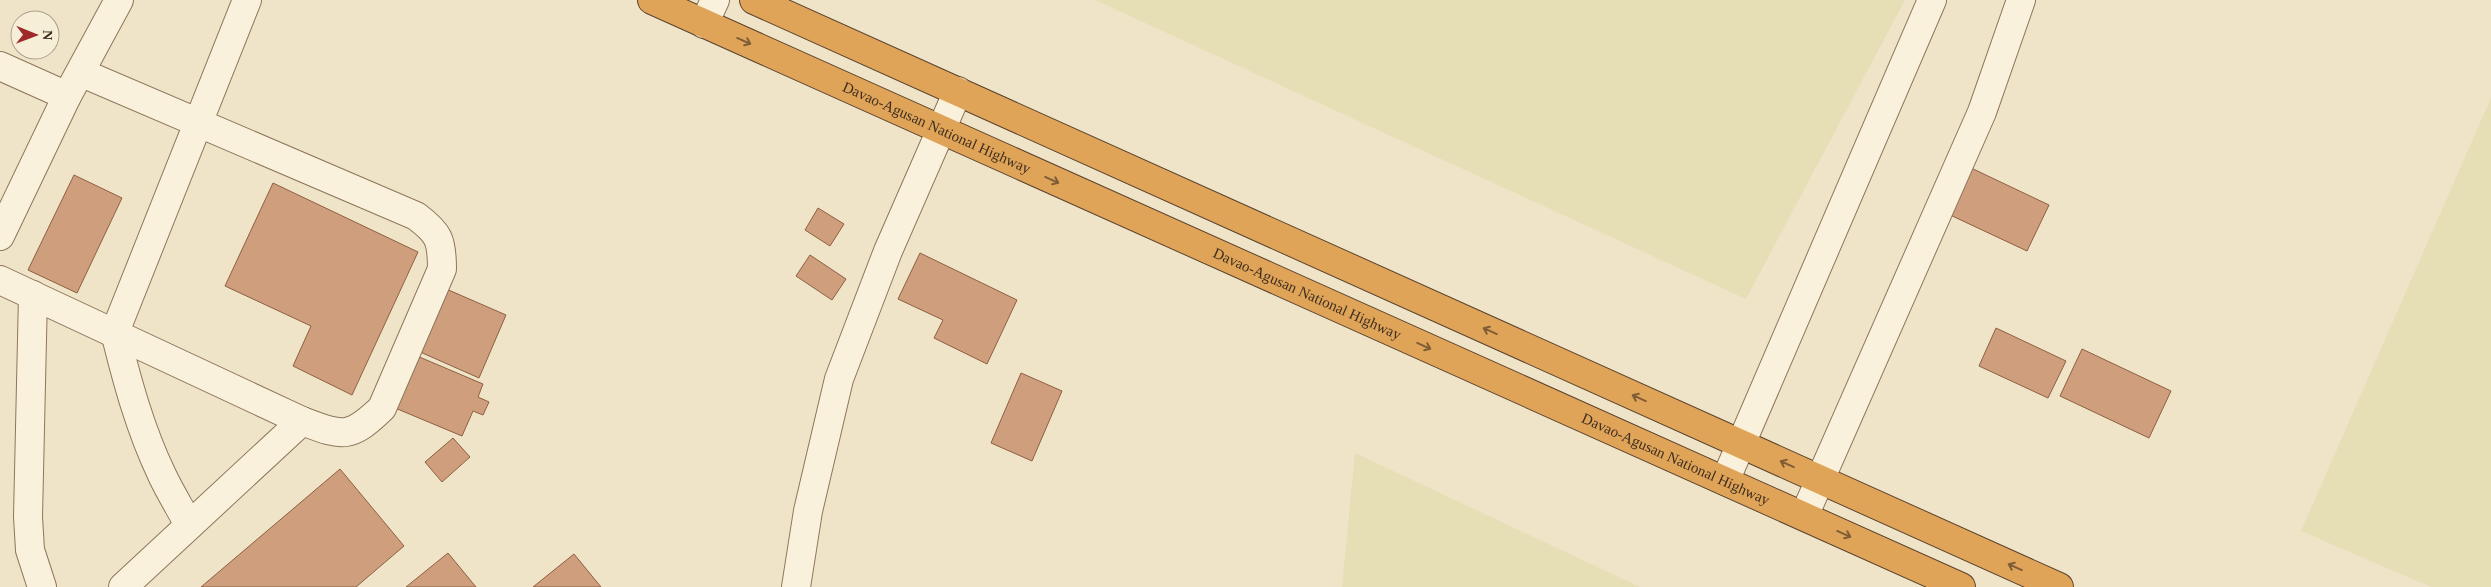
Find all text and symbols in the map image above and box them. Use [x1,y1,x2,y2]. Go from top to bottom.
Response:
north arrow [10,10,60,60]
text: N [40,30,55,40]
one-way arrow [736,37,751,47]
street label: Davao-Agusan National Highway [840,79,1034,177]
one-way arrow [1044,175,1059,185]
street label: Davao-Agusan National Highway [1211,245,1404,343]
one-way arrow [1483,325,1498,335]
one-way arrow [1416,342,1431,352]
one-way arrow [1632,392,1647,402]
street label: Davao-Agusan National Highway [1579,410,1773,508]
one-way arrow [1780,459,1795,469]
one-way arrow [1836,530,1851,540]
one-way arrow [2008,562,2023,571]

